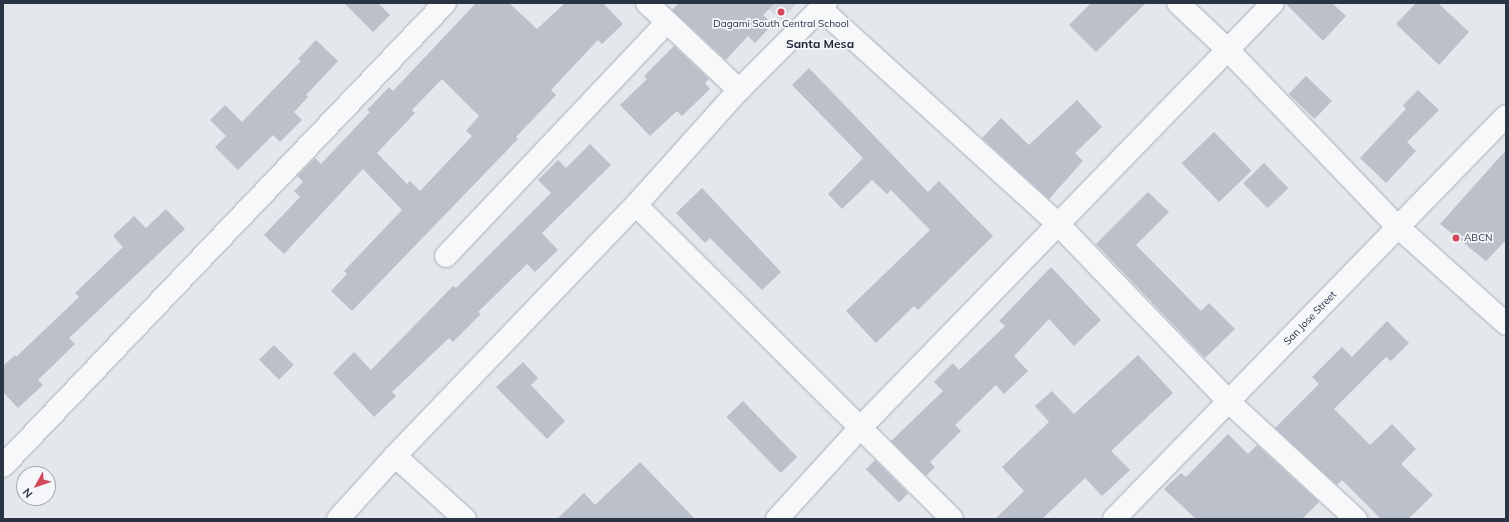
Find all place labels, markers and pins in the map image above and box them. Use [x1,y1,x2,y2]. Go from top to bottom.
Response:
marker: Dagami South Central School [776,7,786,17]
place label: Dagami South Central School [713,18,849,30]
place label: ABCN [1464,232,1492,244]
marker: ABCN [1451,233,1461,243]

